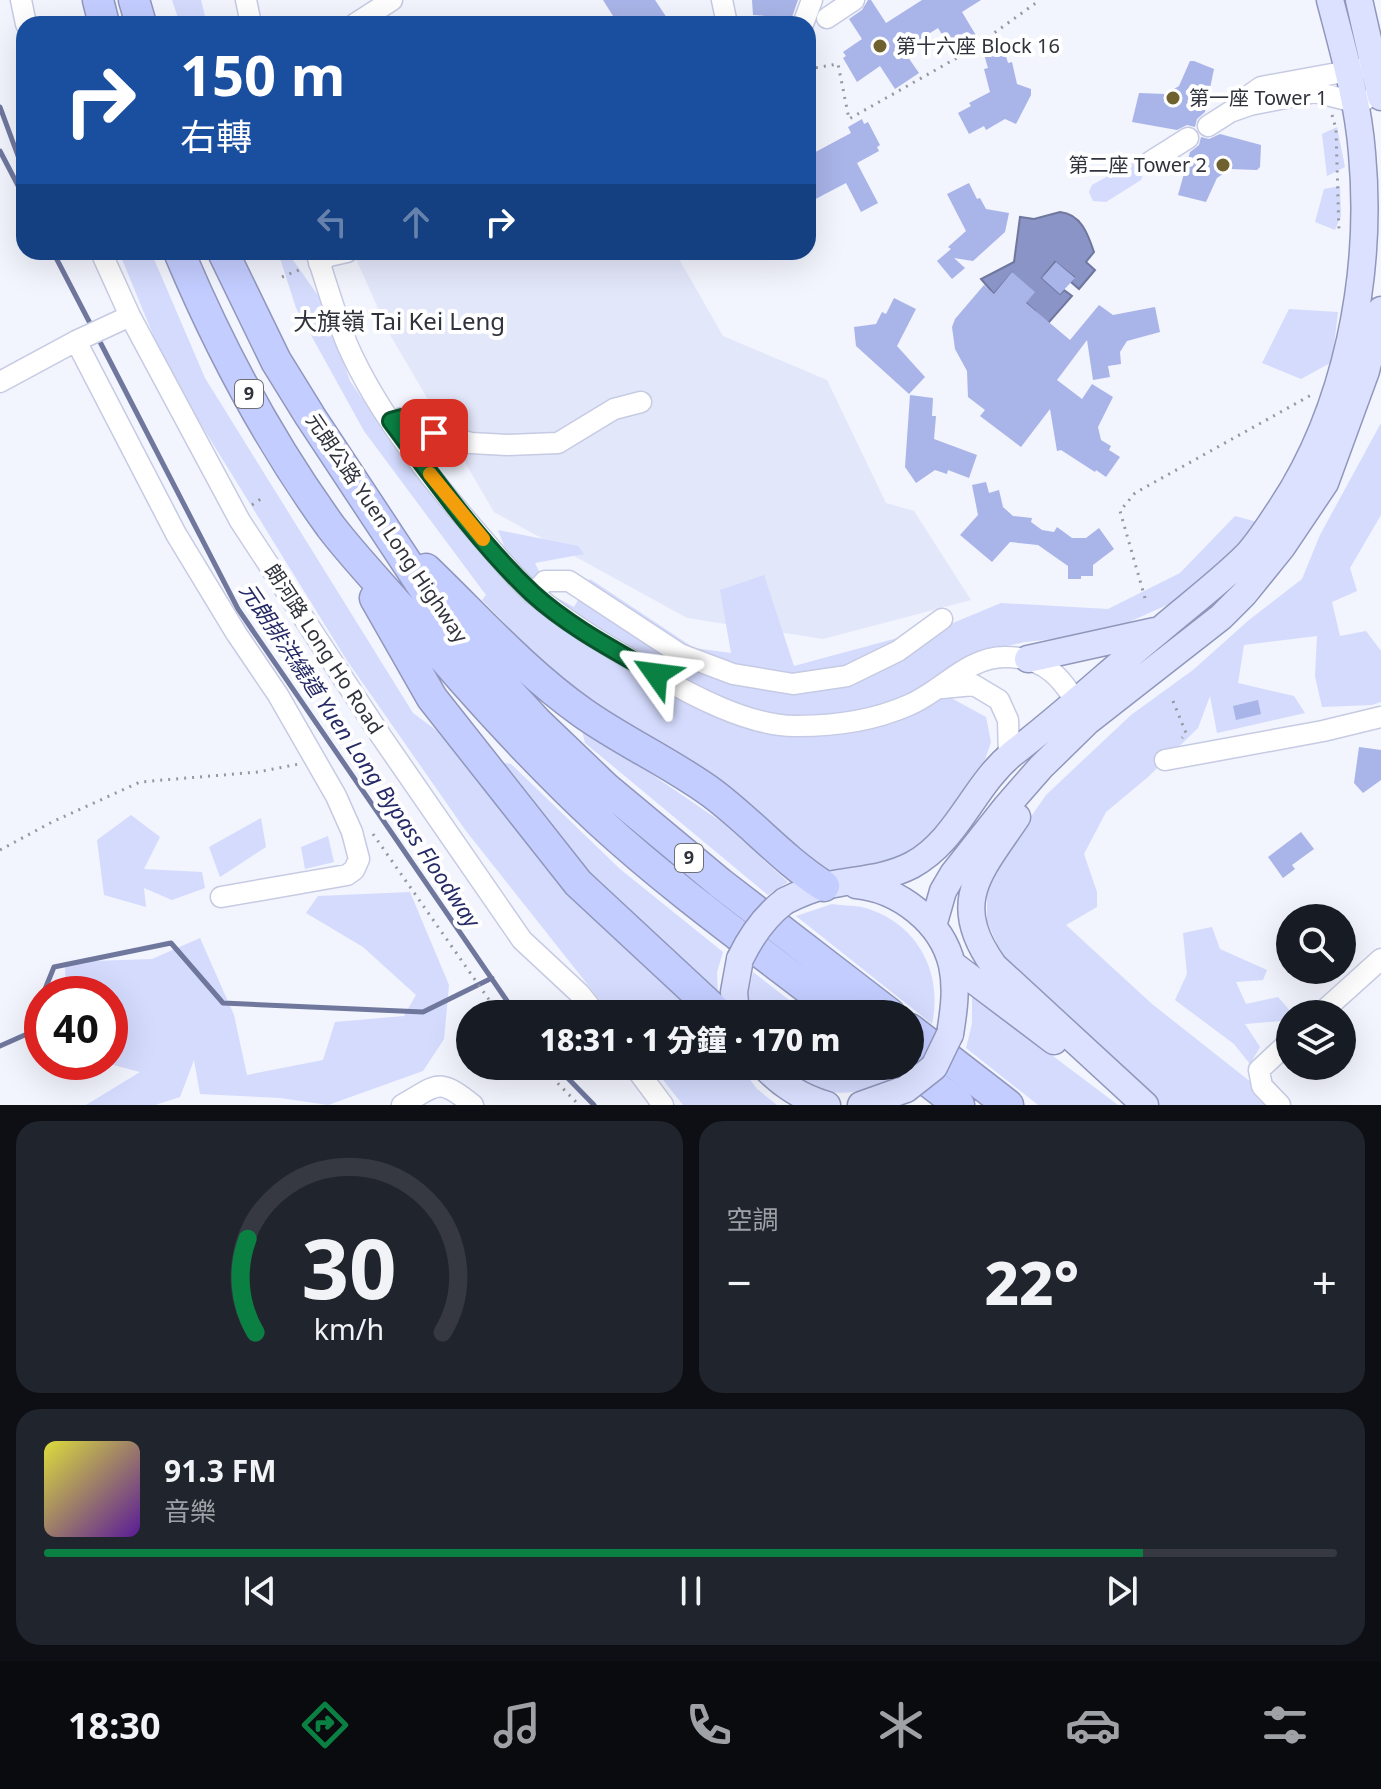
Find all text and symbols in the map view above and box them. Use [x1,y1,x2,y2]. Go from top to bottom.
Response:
place label: 第十六座 Block 16 [896,32,1060,59]
text: 150 m [180,36,345,112]
marker: 第十六座 Block 16 [871,37,889,55]
icon: right [48,48,152,152]
place label: 第一座 Tower 1 [1189,84,1328,111]
marker: 第一座 Tower 1 [1164,89,1182,107]
text: 右轉 [180,112,252,161]
place label: 第二座 Tower 2 [1068,151,1207,178]
marker: 第二座 Tower 2 [1214,156,1232,174]
icon: left [310,200,354,244]
icon: ahead [394,200,438,244]
icon: right [478,200,522,244]
district label: 大旗嶺 Tai Kei Leng [293,304,505,337]
road number: 9 [235,380,263,408]
pin [400,399,468,467]
street label: 元朗公路 Yuen Long Highway [300,408,475,648]
icon: arrive [412,411,456,455]
street label: 朗河路 Long Ho Road [259,558,390,739]
water label: 元朗排洪繞道 Yuen Long Bypass Floodway [234,576,489,934]
position arrow [614,632,698,716]
road number: 9 [675,844,703,872]
map controls [1276,904,1356,1080]
button: search [1276,904,1356,984]
speed limit sign: 40 [24,976,128,1080]
button: layers [1276,1000,1356,1080]
text: 18:31 · 1 分鐘 · 170 m [540,1019,840,1060]
text: 空調 [727,1201,779,1237]
text: 30 [302,1210,397,1323]
text: 22° [984,1241,1079,1323]
text: − [727,1252,752,1312]
text: + [1312,1252,1337,1312]
text: km/h [314,1309,384,1348]
text: 91.3 FM [164,1450,276,1491]
text: 音樂 [164,1493,216,1529]
icon: previous [238,1569,282,1613]
icon: pause [669,1569,713,1613]
icon: next [1100,1569,1144,1613]
icon: directions [297,1697,353,1753]
icon: music [489,1697,545,1753]
icon: phone [681,1697,737,1753]
icon: climate [873,1697,929,1753]
icon: car [1065,1697,1121,1753]
icon: filters [1257,1697,1313,1753]
text: 18:30 [68,1701,161,1750]

